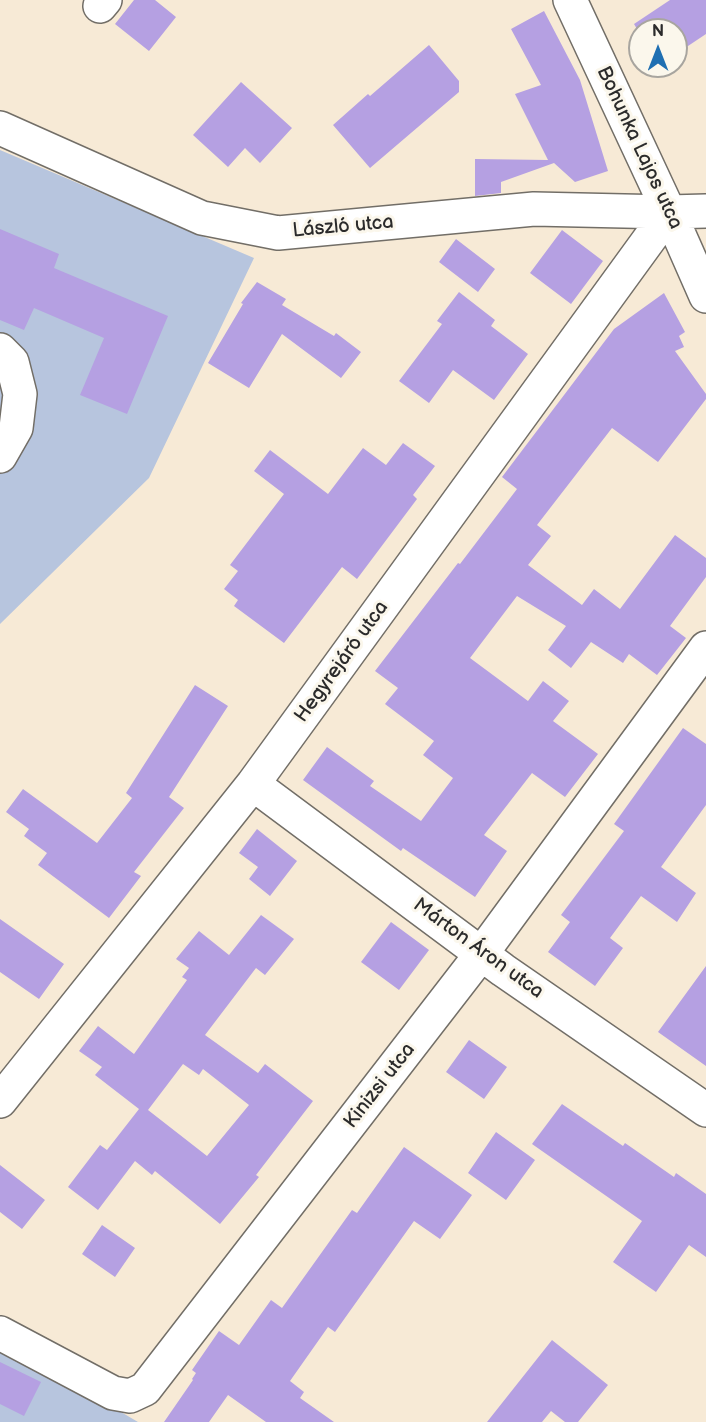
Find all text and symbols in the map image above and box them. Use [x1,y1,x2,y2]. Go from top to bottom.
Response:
north arrow [628,18,688,78]
text: N [652,22,664,41]
street label: Bohunka Lajos utca [591,63,687,233]
street label: László utca [291,211,395,243]
street label: Hegyrejáró utca [290,597,394,727]
street label: Márton Áron utca [408,894,548,1004]
street label: Kinizsi utca [339,1039,421,1133]

